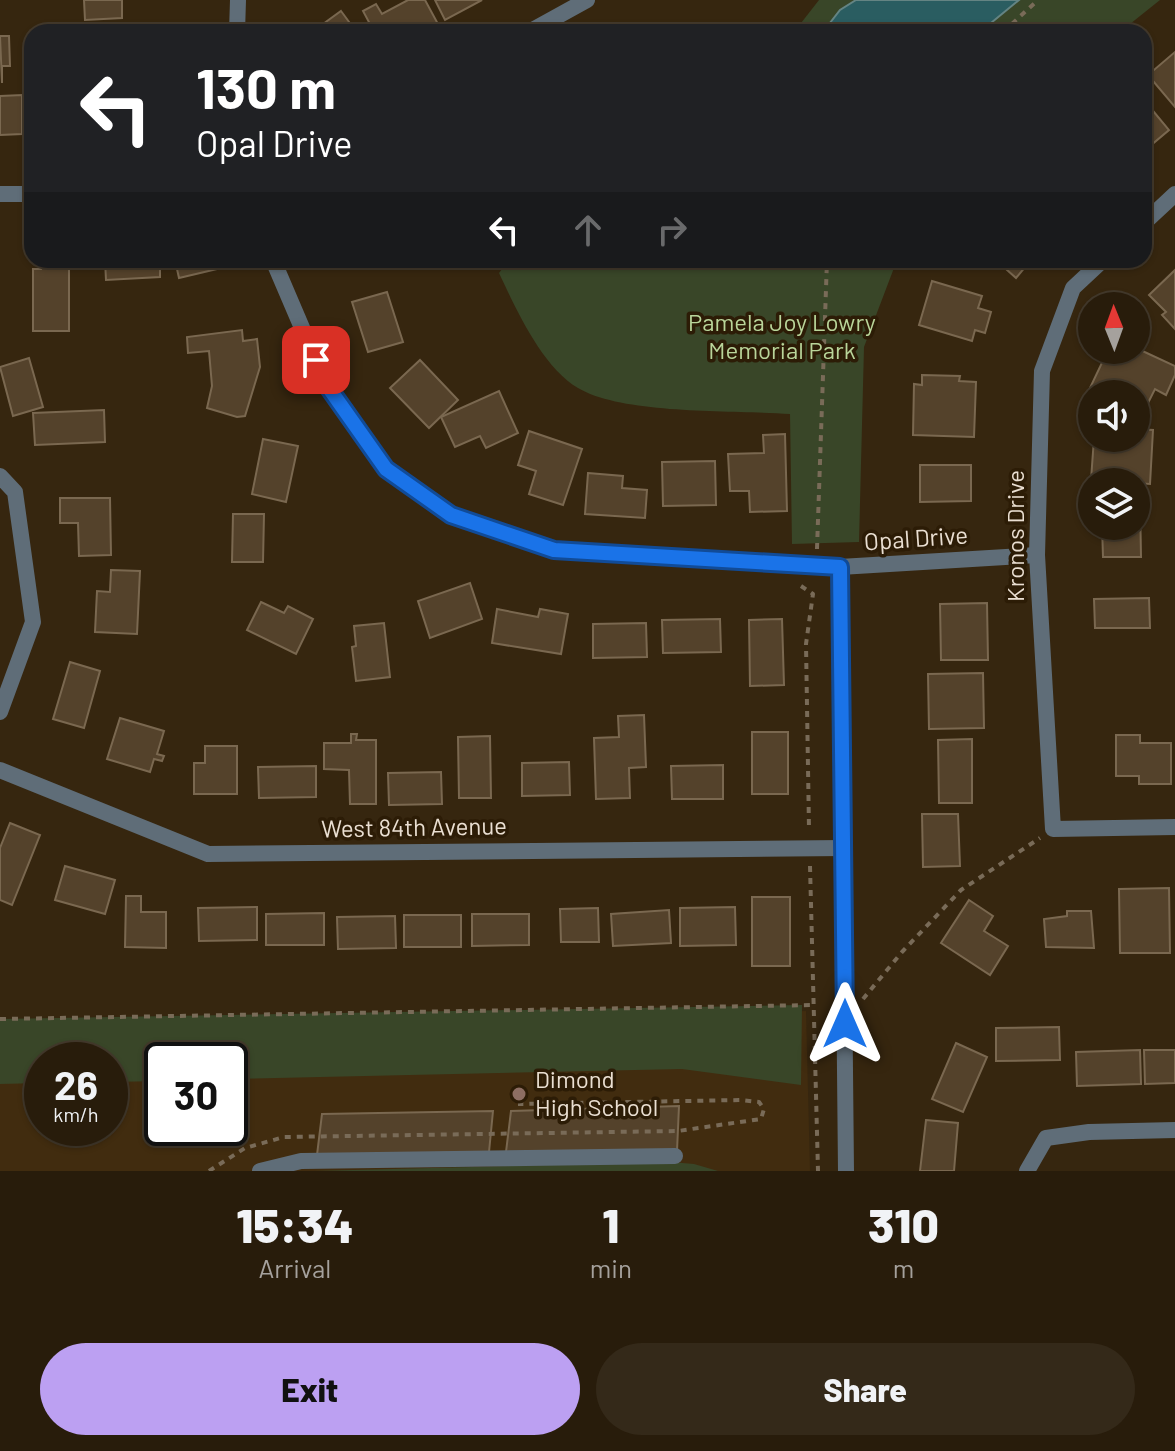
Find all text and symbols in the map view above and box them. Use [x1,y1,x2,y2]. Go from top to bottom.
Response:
text: 130 m [196,53,336,120]
icon: left [64,56,168,160]
text: Opal Drive [196,121,352,164]
icon: left [482,208,526,252]
icon: ahead [566,208,610,252]
icon: right [650,208,694,252]
north arrow [1078,292,1150,364]
map controls [1078,292,1150,540]
park label: Pamela Joy Lowry Memorial Park [688,307,876,364]
pin [282,326,350,394]
icon: arrive [294,338,338,382]
button: sound [1078,380,1150,452]
button: layers [1078,468,1150,540]
street label: Kronos Drive [1000,470,1029,602]
street label: Opal Drive [863,519,969,556]
street label: West 84th Avenue [321,810,507,843]
position arrow [803,982,887,1066]
speed limit sign: 30 [144,1042,248,1146]
text: 26 [54,1060,98,1108]
place label: Dimond High School [535,1064,658,1121]
marker: Dimond High School [510,1085,528,1103]
text: km/h [53,1102,99,1126]
text: 15:34 [236,1195,354,1253]
text: 1 [602,1195,619,1253]
text: 310 [868,1195,939,1253]
text: Arrival [259,1252,331,1283]
text: min [590,1252,632,1283]
text: m [893,1252,914,1283]
button: Exit [40,1343,580,1435]
button: Share [596,1343,1135,1435]

